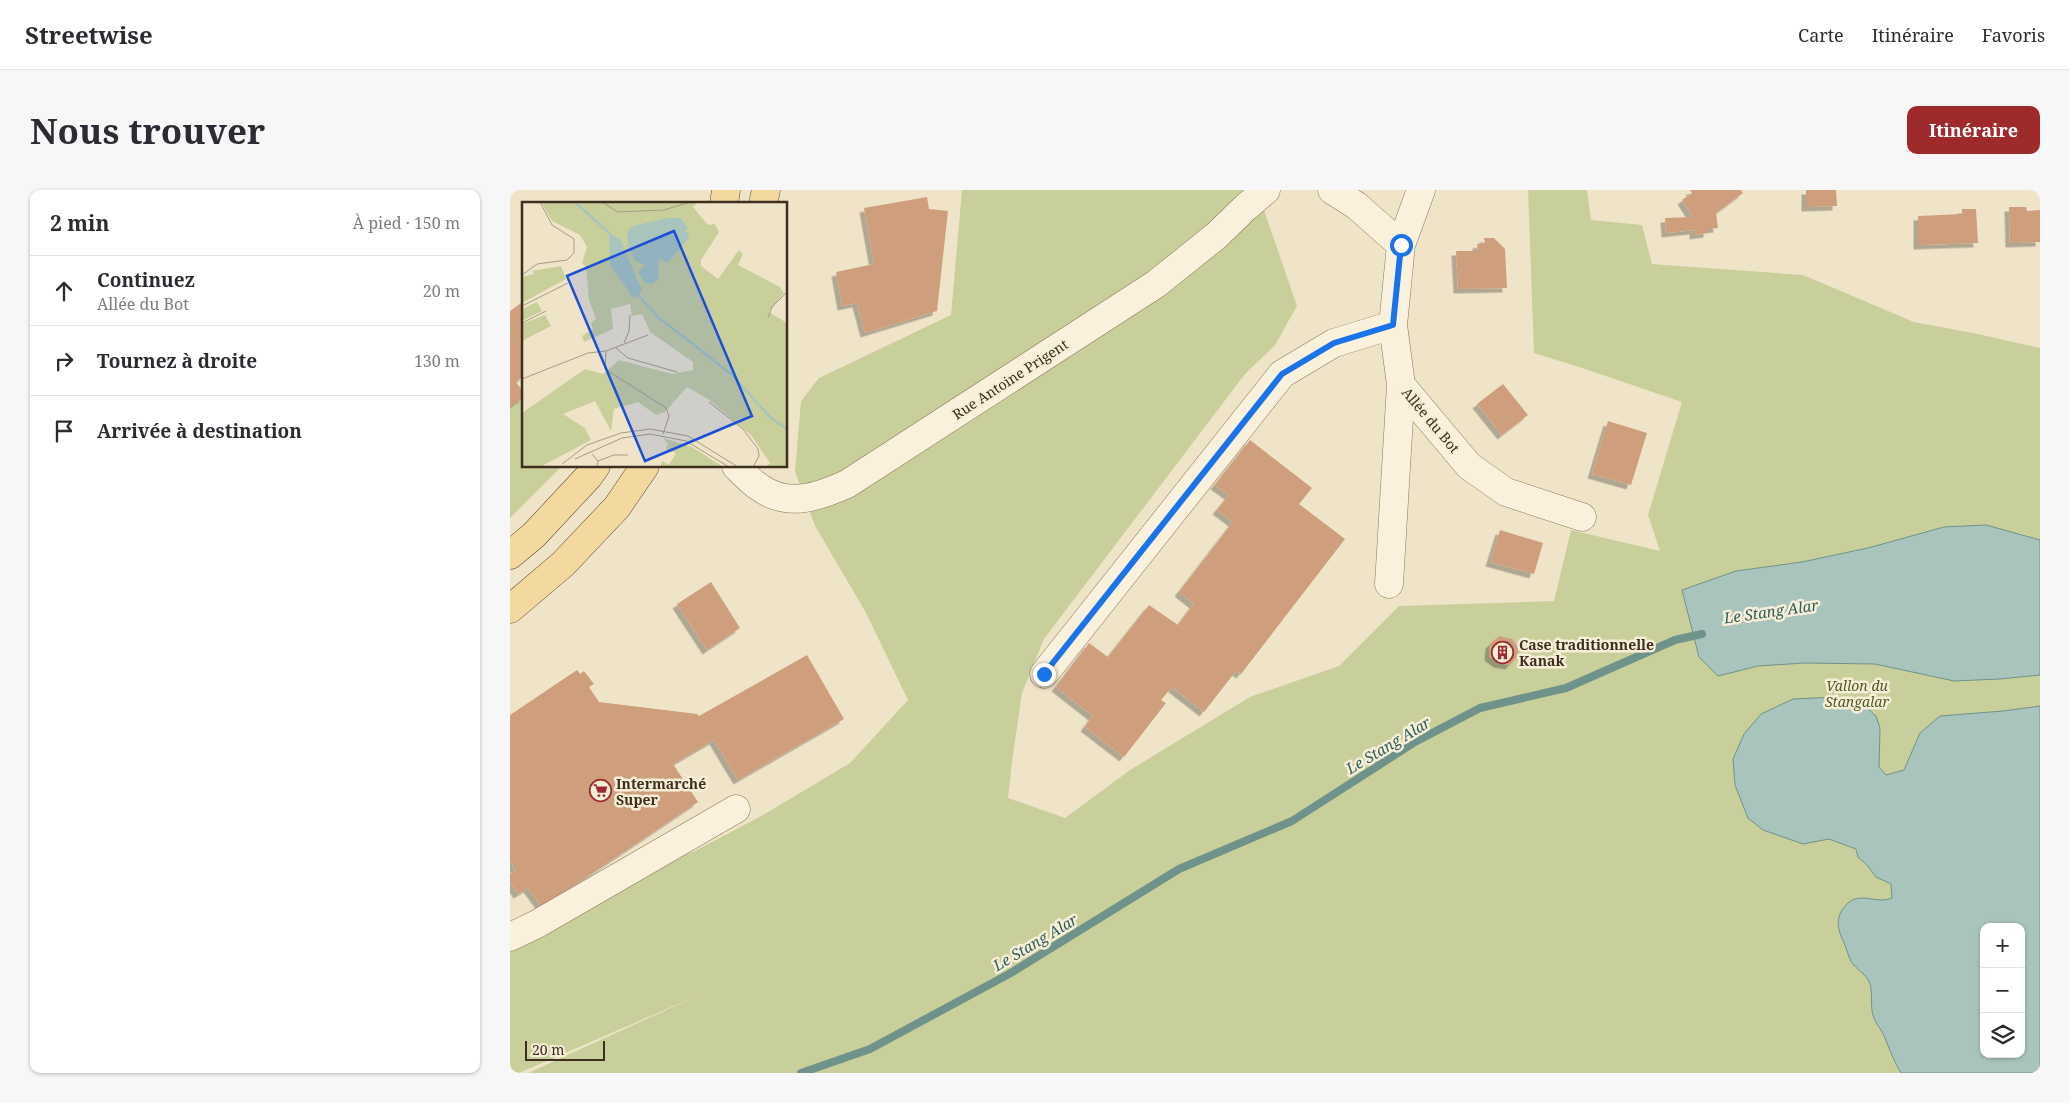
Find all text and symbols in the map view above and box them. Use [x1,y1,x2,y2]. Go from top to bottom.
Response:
text: Streetwise [25,18,153,51]
text: Carte [1798,23,1844,47]
text: Itinéraire [1872,23,1954,47]
text: Favoris [1982,23,2045,47]
button: Itinéraire [1907,106,2040,154]
text: Nous trouver [30,107,265,154]
inset map [522,202,788,468]
text: 2 min [50,209,109,237]
text: À pied · 150 m [353,212,460,234]
route start [1390,234,1413,257]
text: Continuez [97,267,195,293]
icon: ahead [50,277,78,305]
text: 20 m [423,280,460,302]
text: Allée du Bot [97,293,189,315]
street label: Rue Antoine Prigent [949,334,1072,424]
icon: right [50,347,78,375]
text: Tournez à droite [97,348,257,374]
text: 130 m [414,350,460,372]
street label: Allée du Bot [1398,383,1464,457]
icon: arrive [50,417,78,445]
text: Arrivée à destination [97,418,302,444]
water label: Le Stang Alar [1722,594,1820,628]
place label: Case traditionnelle Kanak [1519,635,1654,670]
building icon: Case traditionnelle Kanak [1491,640,1515,664]
route end [1033,663,1056,686]
park label: Vallon du Stangalar [1825,676,1889,711]
water label: Le Stang Alar [1341,711,1435,779]
place label: Intermarché Super [616,774,706,809]
supermarket icon: Intermarché Super [588,779,612,803]
water label: Le Stang Alar [988,908,1082,976]
map controls [1980,923,2025,1058]
button: + [1980,923,2025,968]
button: − [1980,968,2025,1013]
button: layers [1980,1013,2025,1058]
scale bar [525,1038,605,1061]
text: 20 m [532,1040,565,1059]

